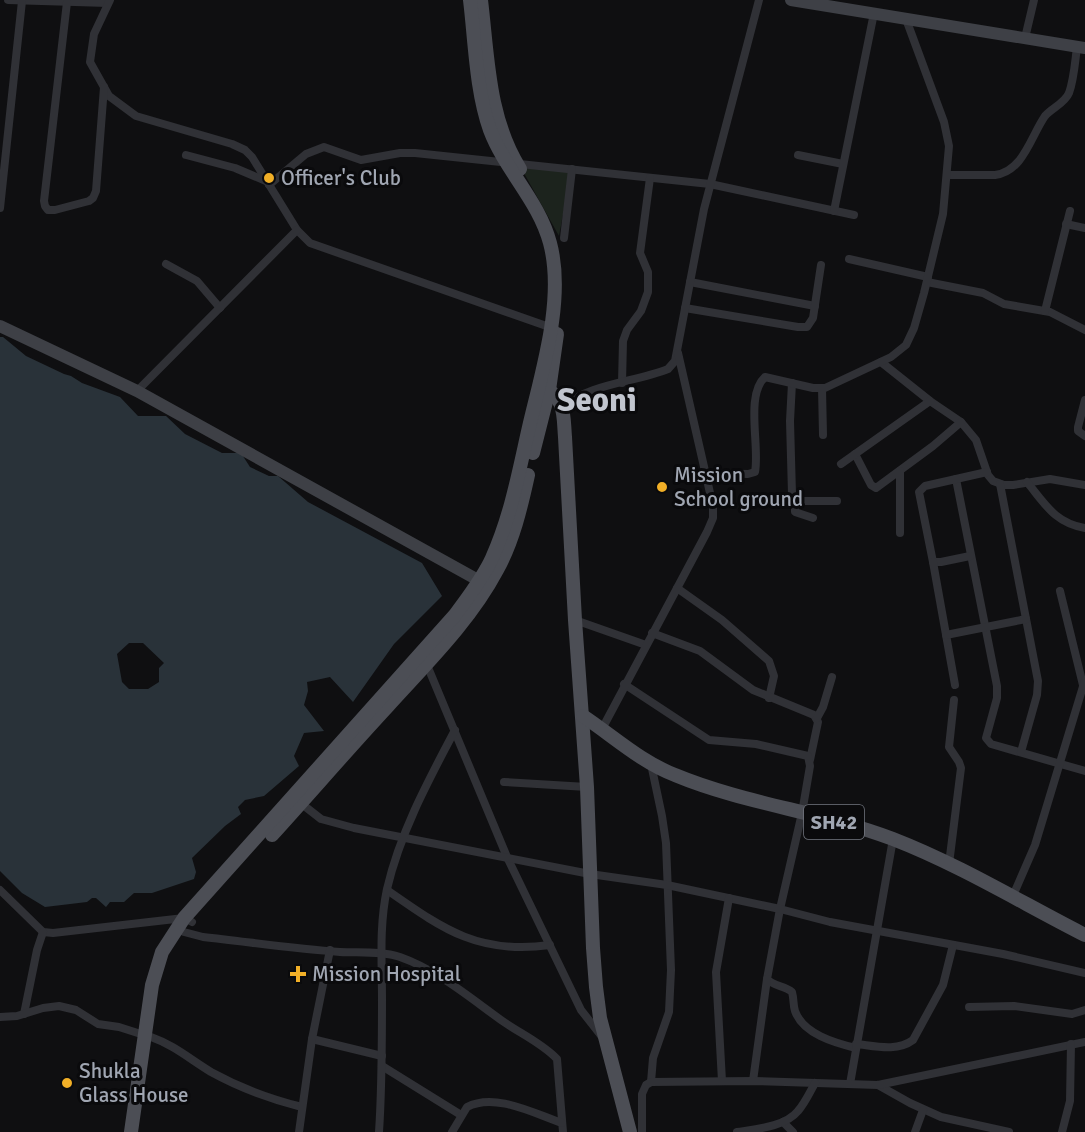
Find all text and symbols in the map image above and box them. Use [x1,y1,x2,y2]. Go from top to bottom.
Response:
place label: Officer's Club [281,165,401,191]
marker: Officer's Club [262,171,276,185]
district label: Seoni [557,380,637,421]
place label: Mission School ground [674,462,803,512]
marker: Mission School ground [655,480,669,494]
road number: SH42 [804,805,864,839]
place label: Mission Hospital [312,961,461,987]
marker: Mission Hospital [289,965,307,983]
place label: Shukla Glass House [79,1058,189,1108]
marker: Shukla Glass House [60,1076,74,1090]

